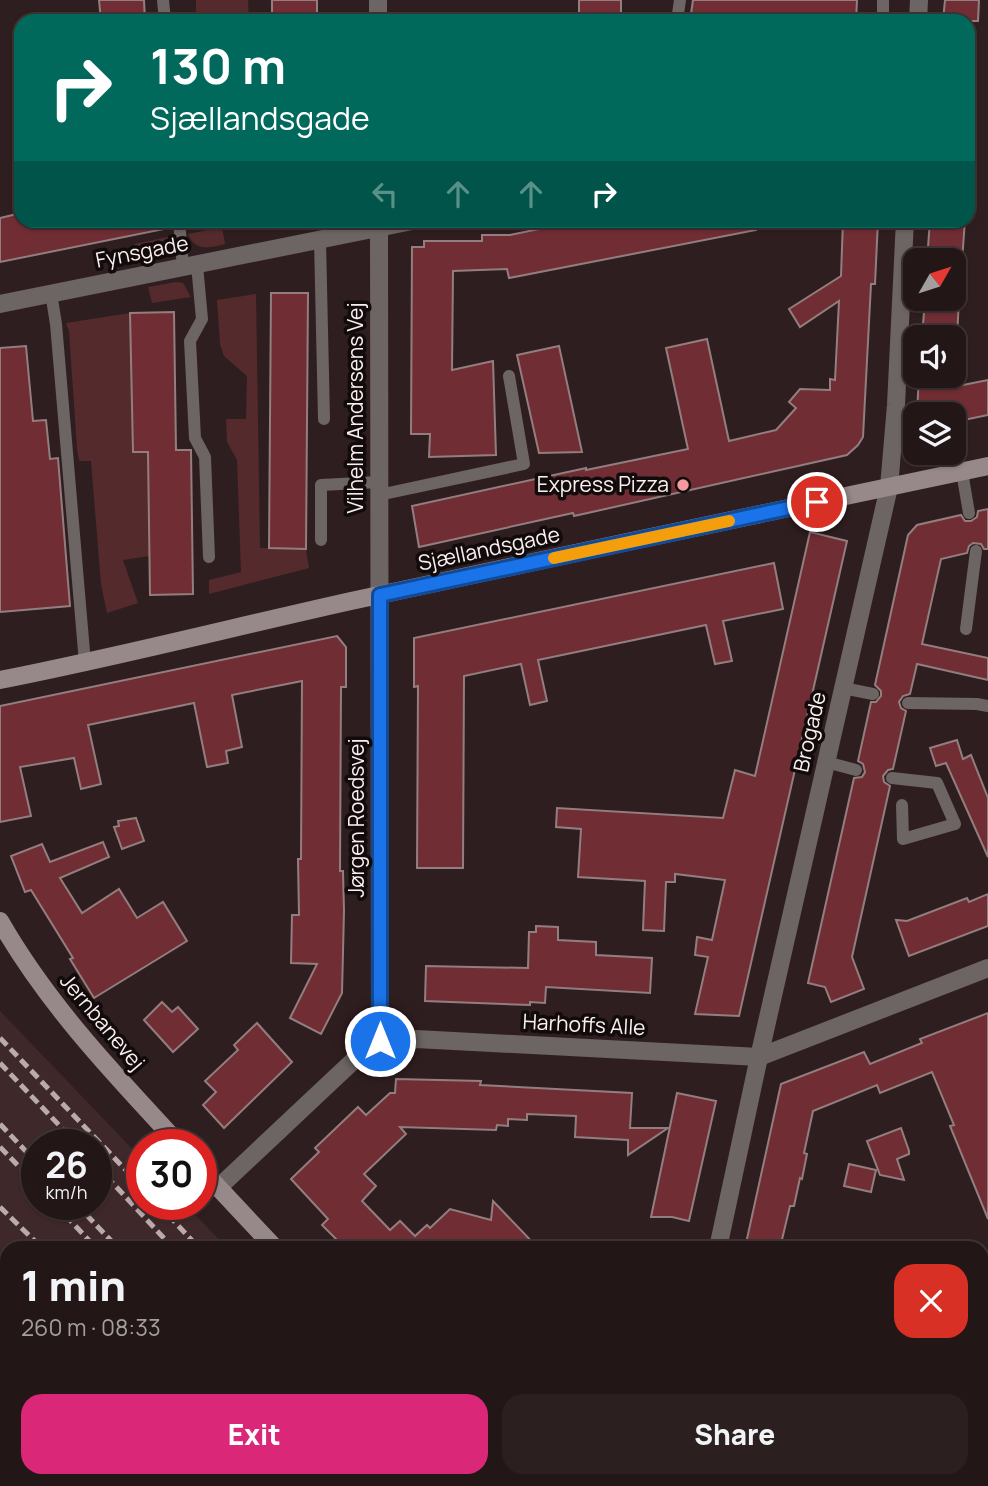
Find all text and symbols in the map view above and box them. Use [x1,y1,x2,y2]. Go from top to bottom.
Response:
text: 130 m [150,32,286,99]
icon: right [35,42,126,133]
text: Sjællandsgade [150,96,370,140]
icon: left [366,175,404,213]
icon: ahead [439,175,477,213]
icon: ahead [512,175,550,213]
icon: right [585,175,623,213]
street label: Fynsgade [93,228,191,274]
north arrow [903,248,966,312]
map controls [903,248,966,465]
street label: Vilhelm Andersens Vej [341,303,369,513]
button: sound [903,325,966,388]
button: layers [903,402,966,465]
place label: Express Pizza [537,470,669,498]
pin [787,472,847,532]
marker: Express Pizza [675,477,691,493]
icon: arrive [798,483,836,521]
street label: Sjællandsgade [415,519,562,577]
street label: Brogade [786,689,832,775]
street label: Jørgen Roedsvej [342,738,370,898]
street label: Jernbanevej [54,967,151,1076]
position arrow [343,1004,417,1078]
street label: Harhoffs Alle [522,1007,646,1041]
speed limit sign: 30 [126,1129,217,1220]
text: 26 [45,1141,88,1189]
text: km/h [46,1180,87,1204]
text: 1 min [21,1256,126,1314]
button: close [894,1264,968,1338]
text: 260 m · 08:33 [21,1311,161,1343]
button: Exit [21,1394,488,1474]
button: Share [502,1394,968,1474]

